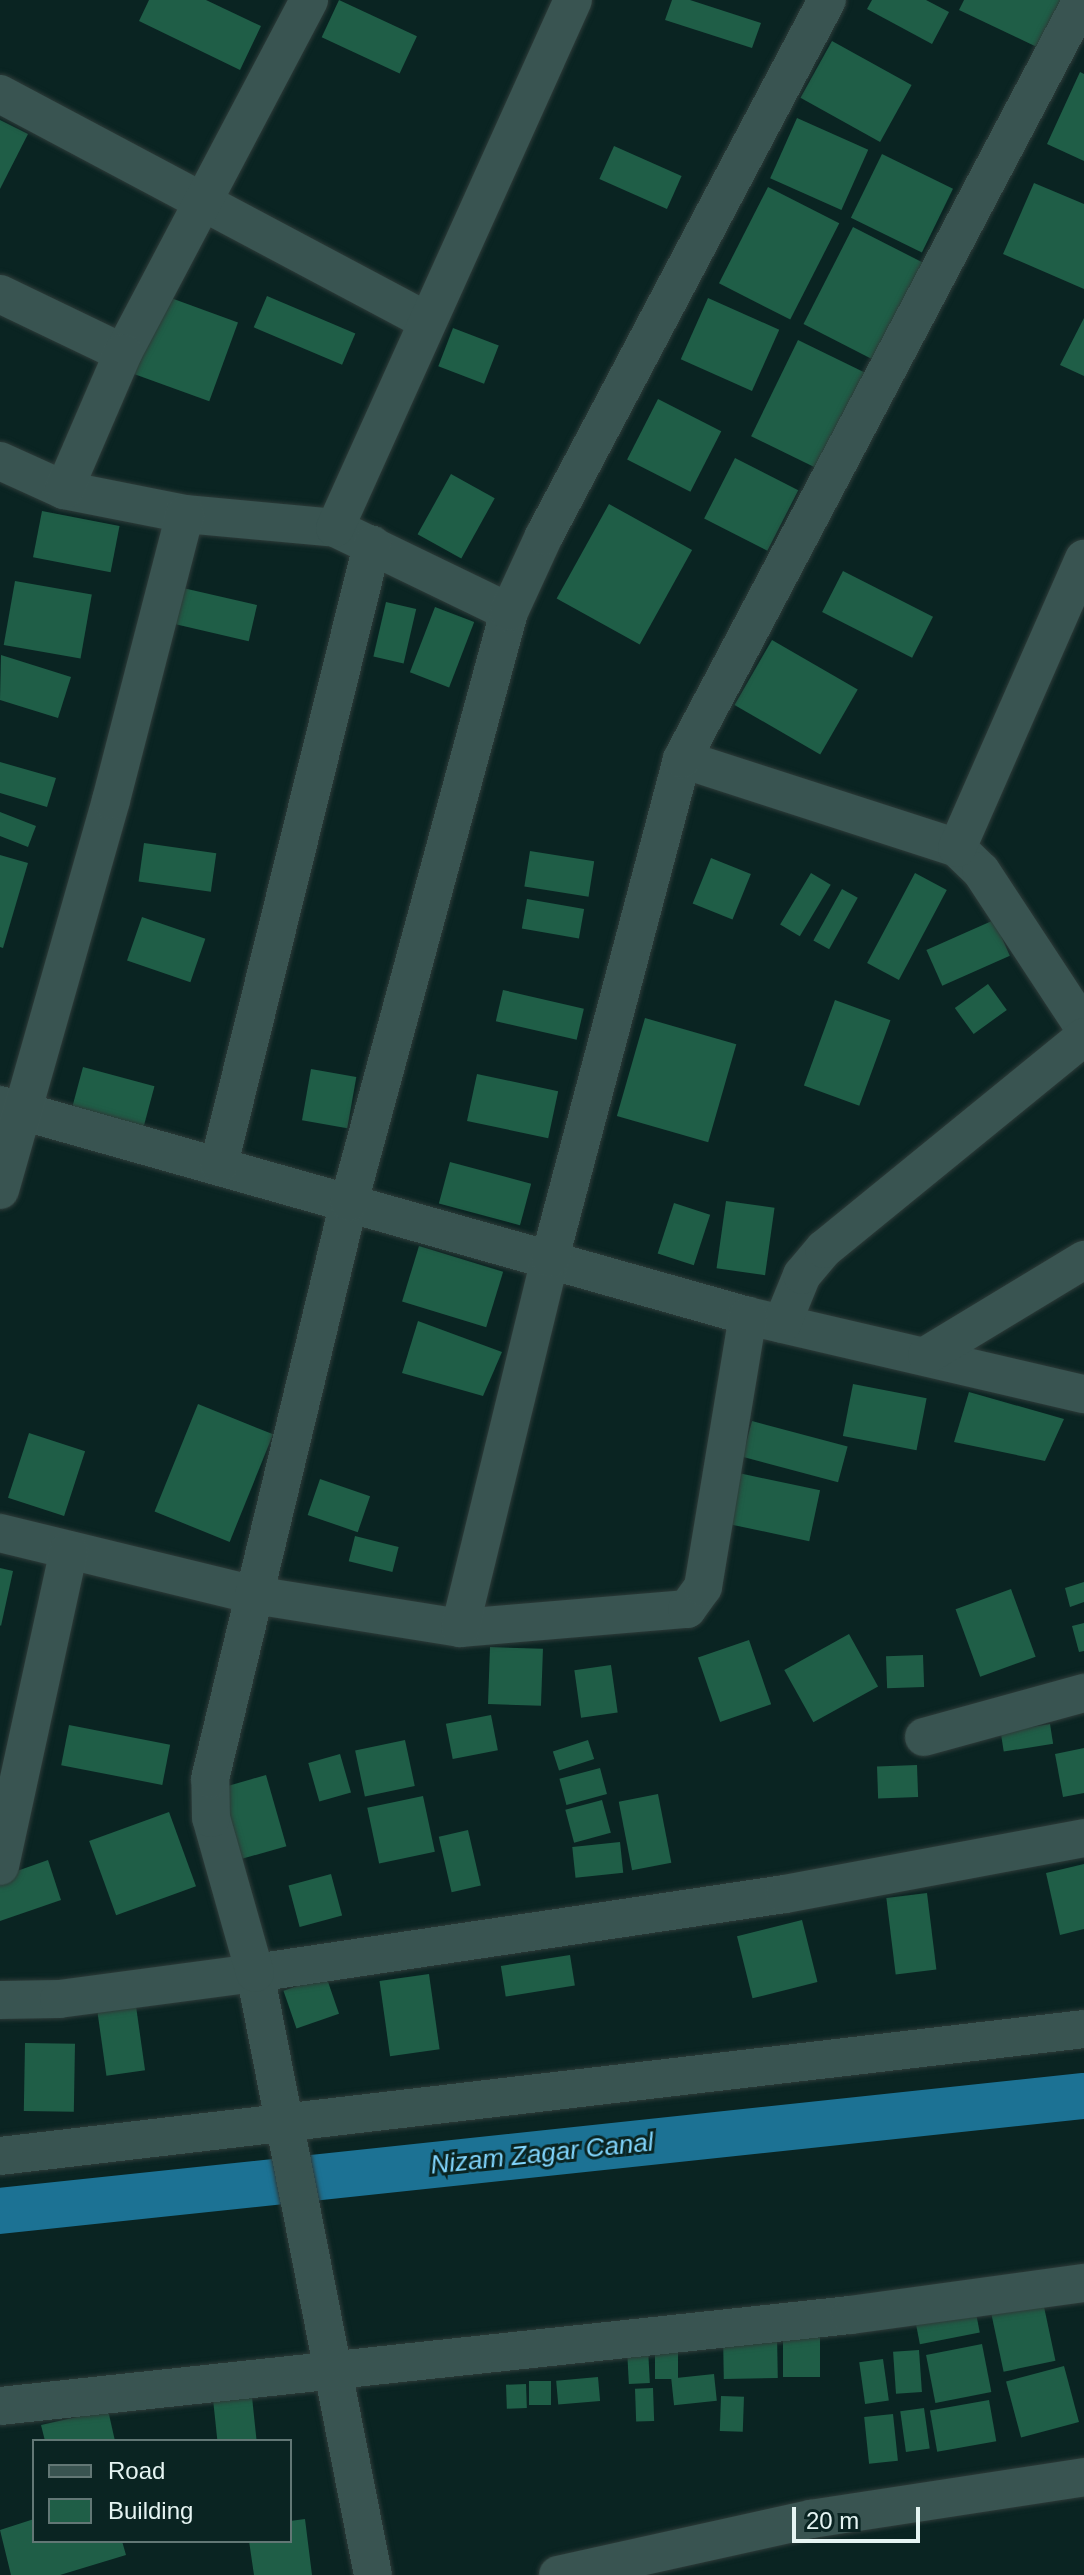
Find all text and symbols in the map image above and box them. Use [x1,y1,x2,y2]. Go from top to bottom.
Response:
water label: Nizam Zagar Canal [429,2127,655,2181]
legend [32,2439,292,2543]
text: Road [108,2457,165,2484]
scale bar [796,2491,924,2541]
text: Building [108,2497,193,2524]
text: 20 m [806,2507,859,2534]

